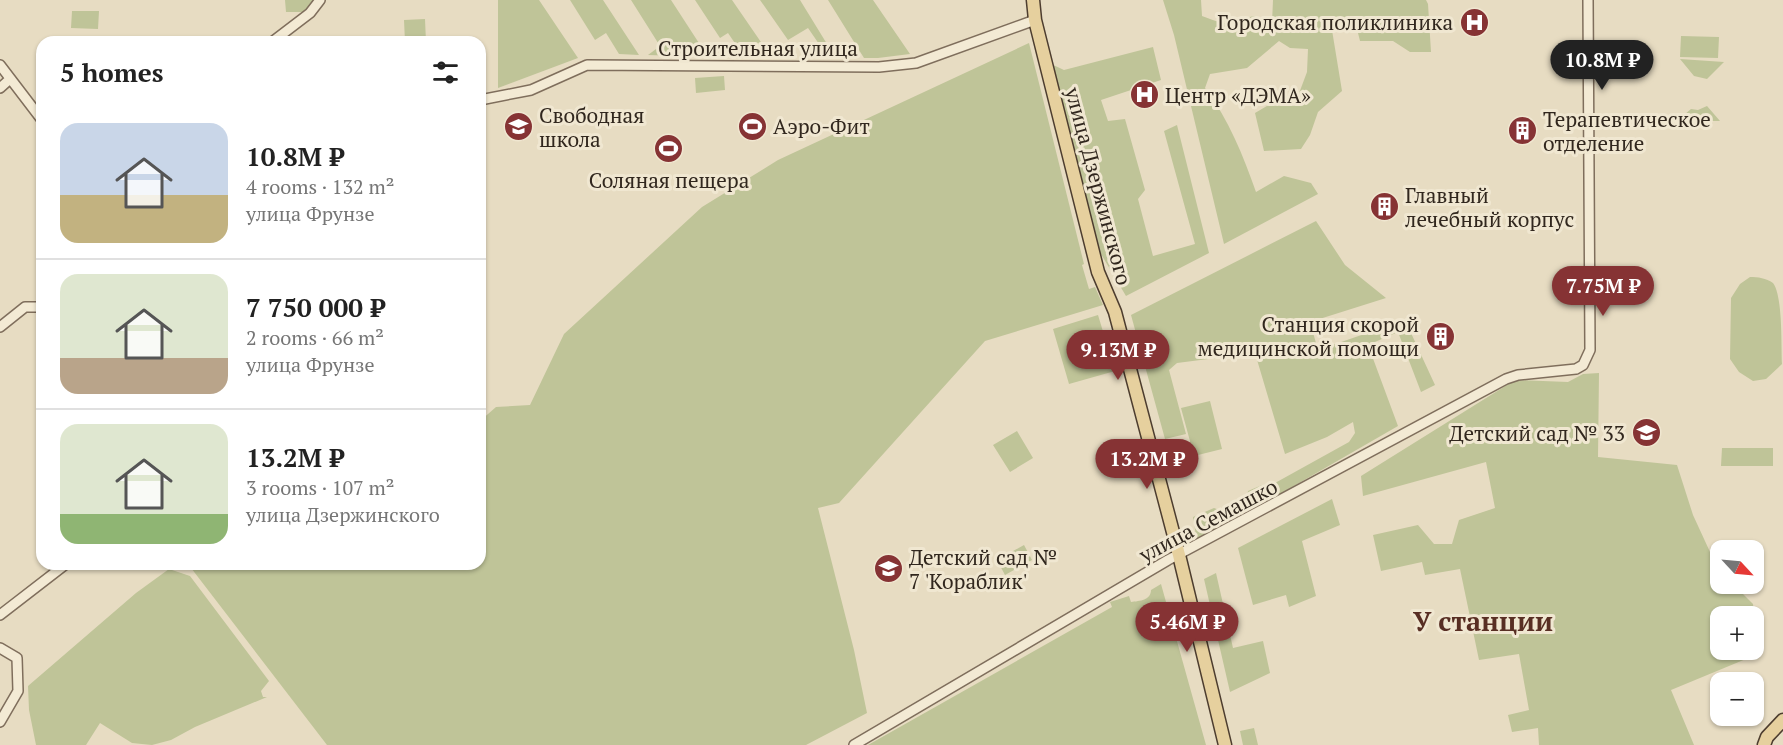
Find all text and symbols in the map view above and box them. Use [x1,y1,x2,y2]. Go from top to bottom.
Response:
hospital icon: Городская поликлиника [1458,6,1490,38]
place label: Городская поликлиника [1217,8,1453,36]
street label: Строительная улица [658,34,858,62]
pin: 10.8M ₽ [1547,40,1657,91]
text: 10.8M ₽ [1564,46,1640,73]
text: 5 homes [60,55,164,89]
icon: filters [429,56,462,89]
hospital icon: Центр «ДЭМА» [1128,79,1160,111]
place label: Центр «ДЭМА» [1165,81,1311,109]
street label: улица Дзержинского [1059,83,1139,288]
place label: Свободная школа [539,101,644,153]
place label: Терапевтическое отделение [1543,105,1711,157]
sports icon: Аэро-Фит [736,110,768,142]
school or university icon: Свободная школа [502,111,534,143]
place label: Аэро-Фит [773,112,870,140]
building icon: Терапевтическое отделение [1506,115,1538,147]
sports icon: Соляная пещера [653,133,685,165]
text: 10.8M ₽ [246,139,344,173]
icon: home [108,147,180,219]
place label: Соляная пещера [589,166,750,194]
text: 4 rooms · 132 m² [246,173,394,200]
place label: Главный лечебный корпус [1405,181,1574,233]
building icon: Главный лечебный корпус [1368,191,1400,223]
text: улица Фрунзе [246,200,375,227]
pin: 7.75M ₽ [1548,266,1658,317]
text: 7.75M ₽ [1566,272,1640,299]
text: 7 750 000 ₽ [246,290,385,324]
icon: home [108,298,180,370]
place label: Станция скорой медицинской помощи [1197,310,1419,362]
building icon: Станция скорой медицинской помощи [1424,320,1456,352]
text: 2 rooms · 66 m² [246,324,384,351]
pin: 9.13M ₽ [1063,330,1173,381]
text: 9.13M ₽ [1080,336,1156,363]
text: улица Фрунзе [246,351,375,378]
school or university icon: Детский сад № 33 [1630,417,1662,449]
place label: Детский сад № 33 [1449,419,1625,447]
pin: 13.2M ₽ [1092,439,1202,490]
text: 13.2M ₽ [246,440,344,474]
text: 13.2M ₽ [1109,445,1185,472]
icon: home [108,448,180,520]
street label: улица Семашко [1133,472,1282,569]
text: 3 rooms · 107 m² [246,474,394,501]
text: улица Дзержинского [246,501,440,528]
north arrow [1710,540,1764,594]
map controls [1710,540,1764,726]
place label: Детский сад № 7 'Кораблик' [909,543,1057,595]
school or university icon: Детский сад № 7 'Кораблик' [872,553,904,585]
pin: 5.46M ₽ [1132,602,1242,653]
district label: У станции [1413,603,1553,639]
button: + [1710,606,1764,660]
text: 5.46M ₽ [1149,608,1225,635]
button: − [1710,672,1764,726]

